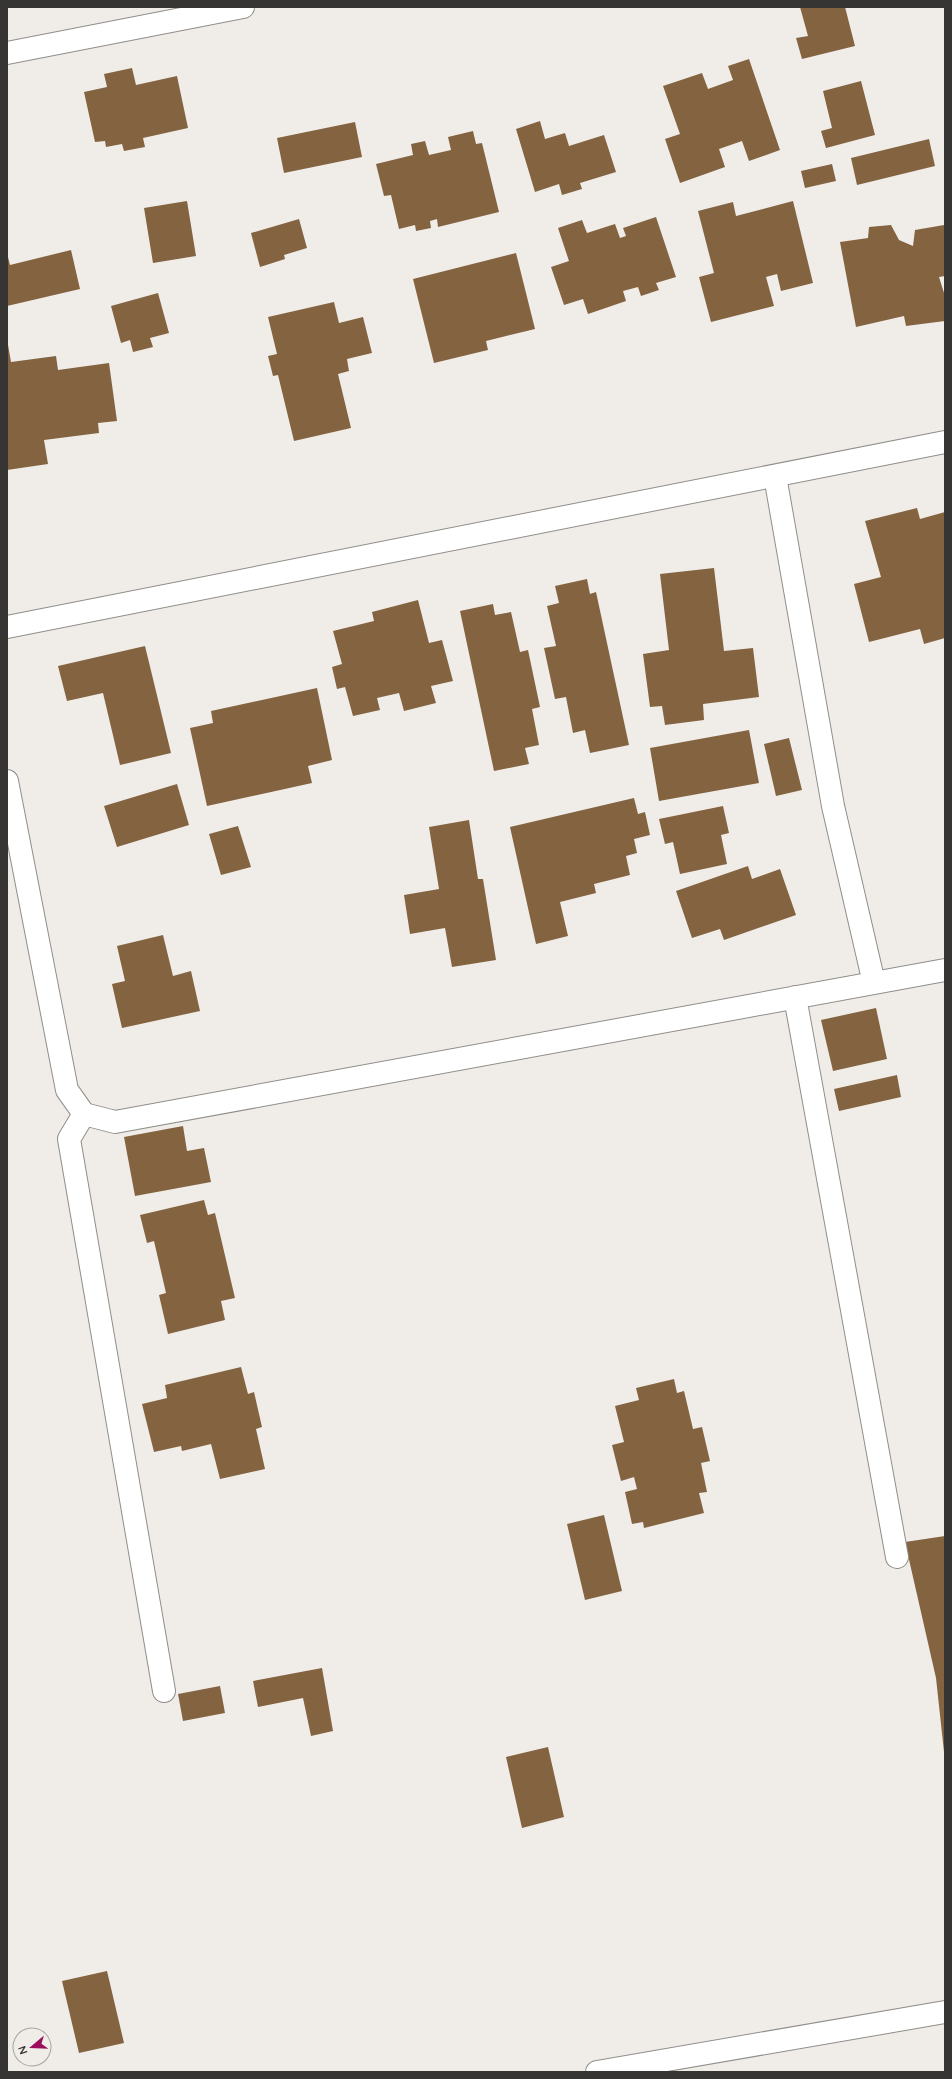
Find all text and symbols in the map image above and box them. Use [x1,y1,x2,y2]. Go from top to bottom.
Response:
north arrow [12,2027,52,2067]
text: N [15,2044,30,2056]

